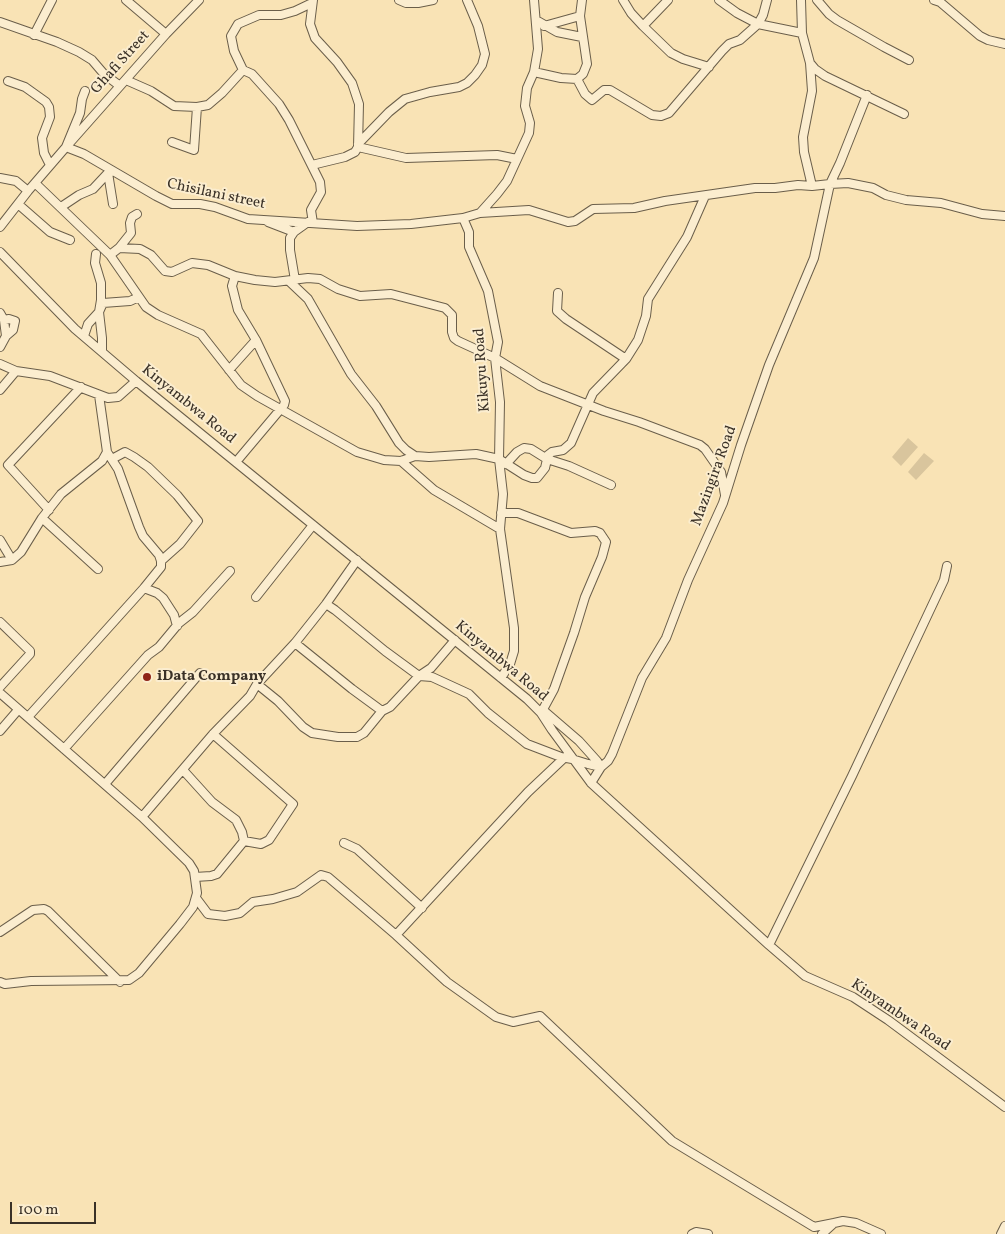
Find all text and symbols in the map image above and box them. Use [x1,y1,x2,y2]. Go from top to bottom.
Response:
street label: Ghafi Street [88,28,154,98]
street label: Chisilani street [165,176,267,214]
street label: Kikuyu Road [471,327,495,413]
street label: Kinyambwa Road [137,362,239,448]
street label: Mazingira Road [689,423,741,529]
street label: Kinyambwa Road [451,618,551,706]
place label: iData Company [157,668,266,686]
marker: iData Company [141,671,153,683]
street label: Kinyambwa Road [847,976,953,1056]
scale bar [12,1192,99,1224]
text: 100 m [18,1200,58,1221]

